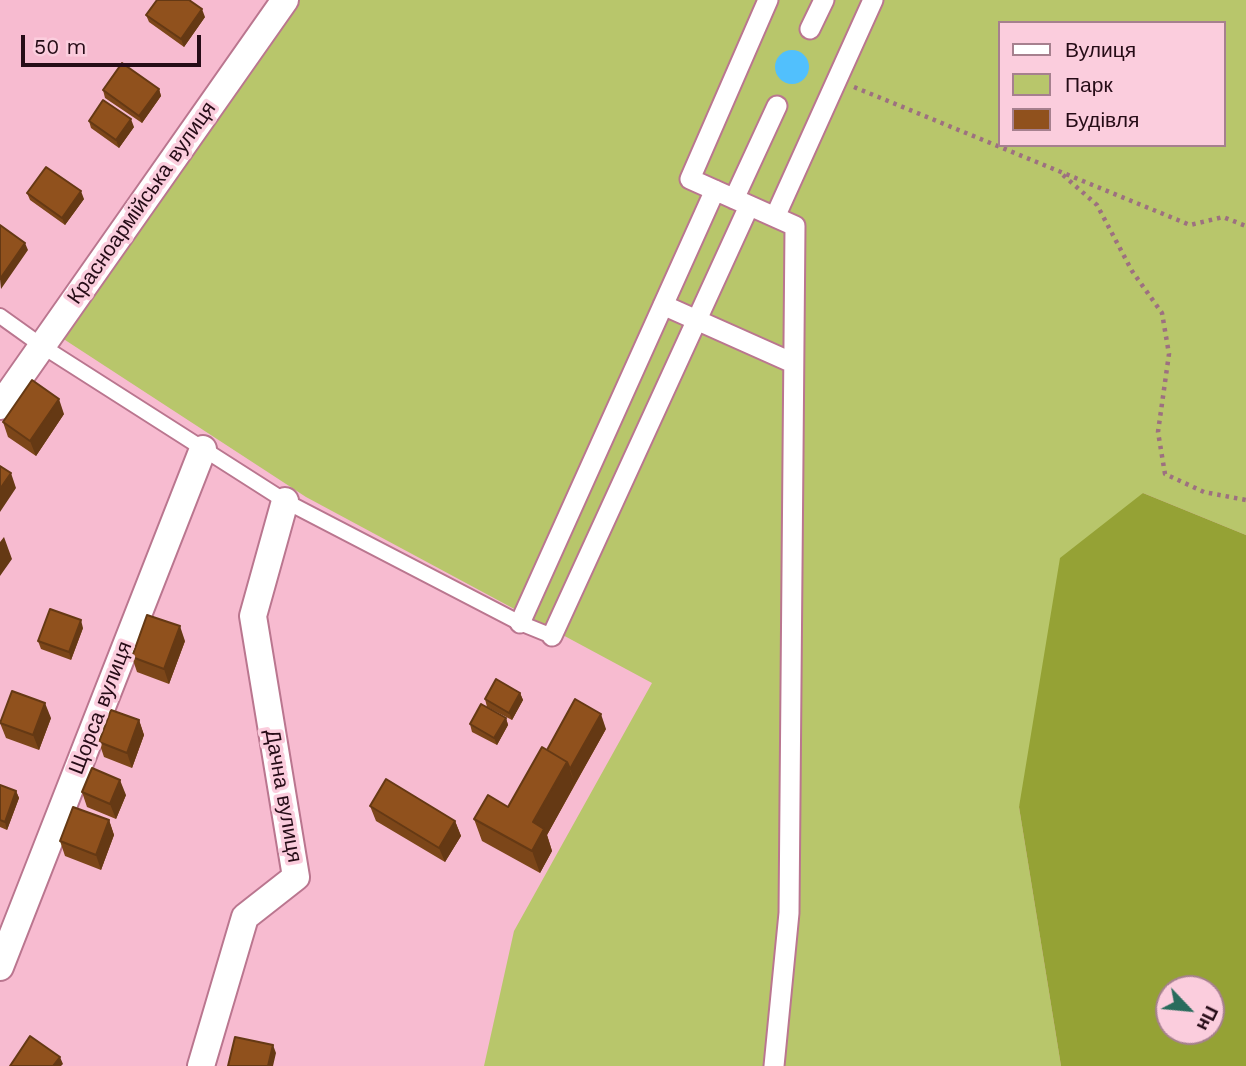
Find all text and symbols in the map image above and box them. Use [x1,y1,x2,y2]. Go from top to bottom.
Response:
scale bar [24,21,205,65]
legend [998,21,1225,147]
text: 50 m [34,34,86,59]
text: Вулиця [1065,37,1136,62]
text: Парк [1065,72,1113,97]
street label: Красноармійська вулиця [62,97,222,309]
text: Будівля [1065,107,1139,132]
street label: Щорса вулиця [64,638,138,778]
street label: Дачна вулиця [259,727,307,865]
north arrow [1155,975,1225,1045]
text: Пн [1192,1002,1223,1035]

